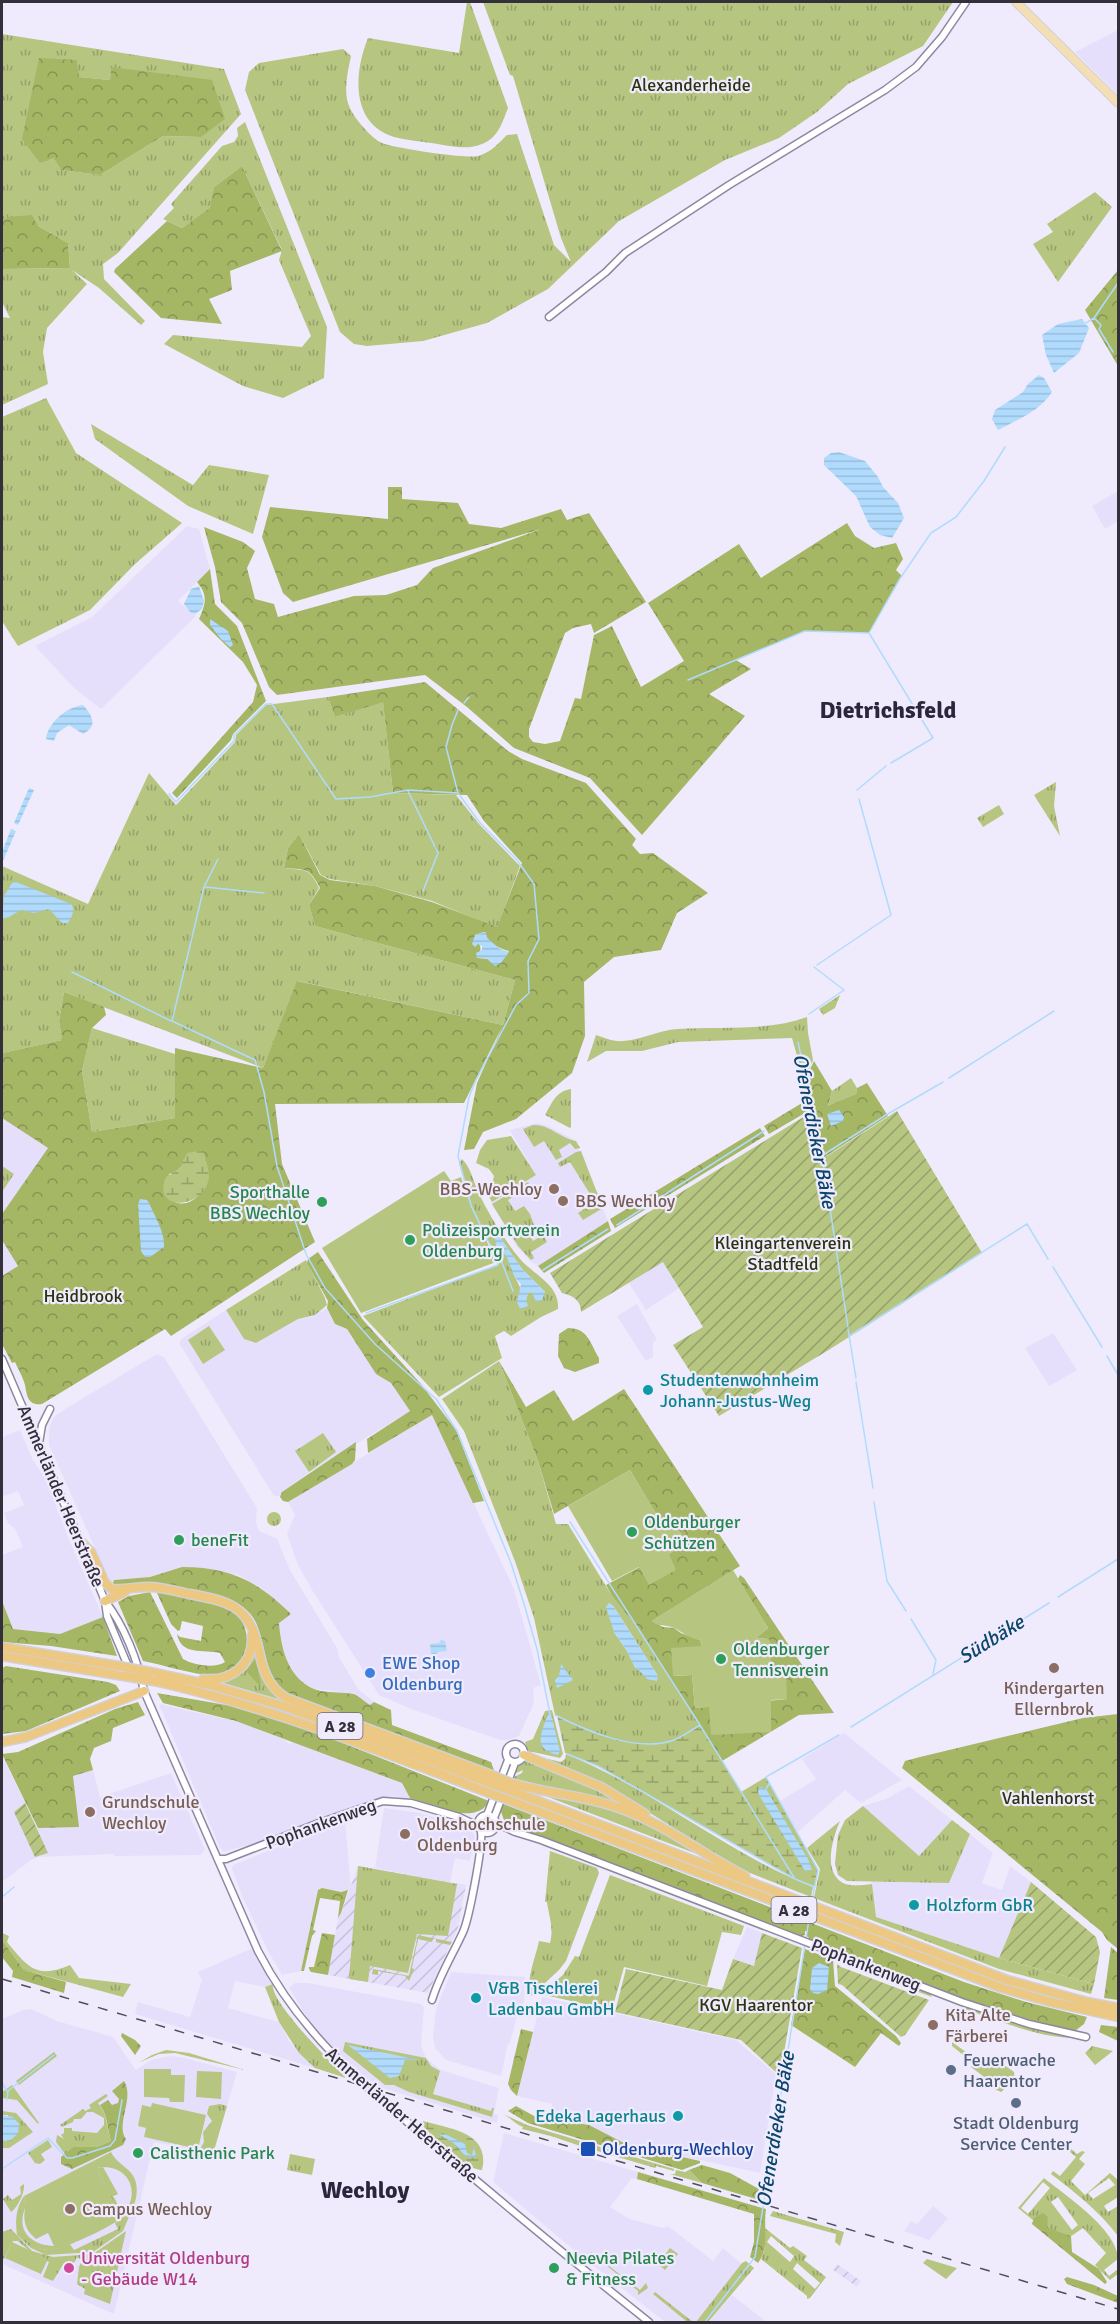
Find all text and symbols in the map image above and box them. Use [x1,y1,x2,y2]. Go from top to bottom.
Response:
park label: Alexanderheide [631,74,751,96]
district label: Dietrichsfeld [819,695,957,725]
water label: Ofenerdieker Bäke [787,1052,842,1212]
place label: BBS-Wechloy [439,1178,543,1200]
place label: Sporthalle BBS Wechloy [210,1181,311,1224]
marker: BBS-Wechloy [547,1182,561,1196]
place label: BBS Wechloy [575,1190,676,1212]
marker: BBS Wechloy [556,1194,570,1208]
marker: Sporthalle BBS Wechloy [315,1195,329,1209]
place label: Polizeisportverein Oldenburg [422,1219,560,1262]
park label: Kleingartenverein Stadtfeld [715,1232,851,1275]
marker: Polizeisportverein Oldenburg [403,1233,417,1247]
park label: Heidbrook [43,1285,123,1307]
place label: Studentenwohnheim Johann-Justus-Weg [660,1369,819,1412]
marker: Studentenwohnheim Johann-Justus-Weg [641,1383,655,1397]
street label: Ammerländer Heerstraße [13,1402,109,1590]
place label: Oldenburger Schützen [644,1511,741,1554]
marker: Oldenburger Schützen [625,1525,639,1539]
place label: beneFit [191,1529,249,1551]
marker: beneFit [172,1533,186,1547]
water label: Südbäke [954,1609,1030,1669]
place label: Oldenburger Tennisverein [733,1638,830,1681]
place label: EWE Shop Oldenburg [382,1652,463,1695]
marker: Oldenburger Tennisverein [714,1652,728,1666]
marker: Kindergarten Ellernbrok [1047,1661,1061,1675]
marker: EWE Shop Oldenburg [363,1666,377,1680]
place label: Kindergarten Ellernbrok [1003,1677,1105,1720]
road number: A 28 [318,1713,362,1739]
park label: Vahlenhorst [1002,1787,1094,1809]
place label: Grundschule Wechloy [102,1791,200,1834]
street label: Pophankenweg [263,1794,379,1854]
marker: Grundschule Wechloy [83,1805,97,1819]
place label: Volkshochschule Oldenburg [417,1813,546,1856]
marker: Volkshochschule Oldenburg [398,1827,412,1841]
place label: Holzform GbR [926,1894,1033,1916]
road number: A 28 [772,1897,816,1923]
marker: Holzform GbR [907,1898,921,1912]
street label: Pophankenweg [808,1934,924,1996]
place label: V&B Tischlerei Ladenbau GmbH [488,1977,615,2020]
marker: V&B Tischlerei Ladenbau GmbH [469,1991,483,2005]
park label: KGV Haarentor [699,1994,813,2016]
place label: Kita Alte Färberei [945,2004,1011,2047]
marker: Kita Alte Färberei [926,2018,940,2032]
street label: Ammerländer Heerstraße [321,2043,483,2187]
water label: Ofenerdieker Bäke [751,2049,800,2209]
place label: Feuerwache Haarentor [963,2049,1056,2092]
marker: Feuerwache Haarentor [944,2063,958,2077]
marker: Stadt Oldenburg Service Center [1009,2096,1023,2110]
place label: Edeka Lagerhaus [535,2105,666,2127]
marker: Edeka Lagerhaus [671,2109,685,2123]
place label: Stadt Oldenburg Service Center [953,2112,1079,2155]
place label: Oldenburg-Wechloy [602,2138,754,2160]
marker: Oldenburg-Wechloy [579,2140,597,2158]
place label: Calisthenic Park [150,2142,275,2164]
marker: Calisthenic Park [131,2146,145,2160]
district label: Wechloy [321,2175,409,2205]
place label: Campus Wechloy [82,2198,213,2220]
marker: Campus Wechloy [63,2202,77,2216]
place label: Universität Oldenburg - Gebäude W14 [81,2247,250,2290]
place label: Neevia Pilates & Fitness [566,2247,674,2290]
marker: Universität Oldenburg - Gebäude W14 [62,2261,76,2275]
marker: Neevia Pilates & Fitness [547,2261,561,2275]

